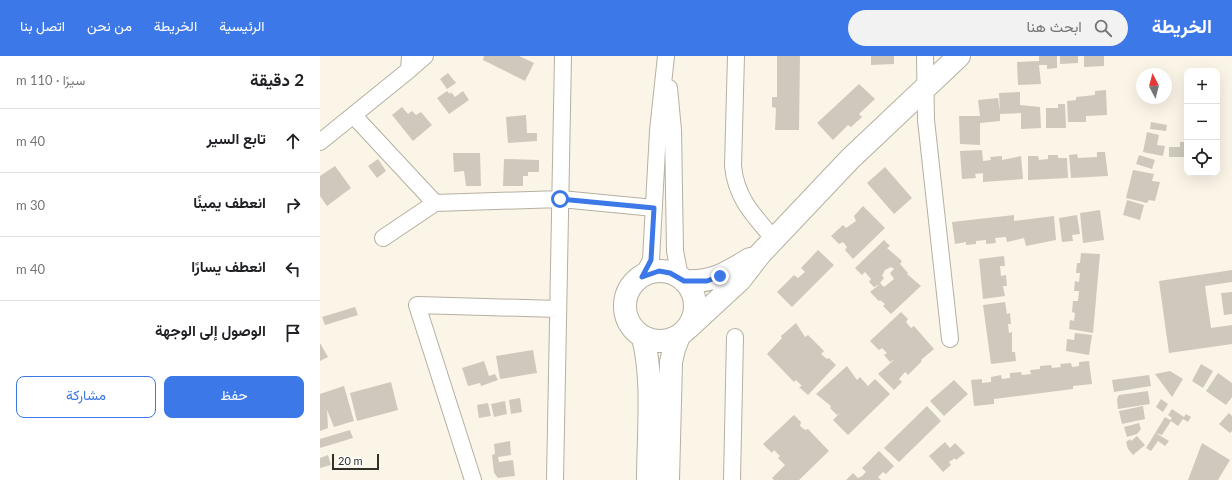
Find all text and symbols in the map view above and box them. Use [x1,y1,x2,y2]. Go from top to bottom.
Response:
search box [848,10,1128,46]
text: الخريطة [1152,14,1212,37]
text: اتصل بنا [20,17,65,34]
text: من نحن [87,17,132,34]
text: الخريطة [154,17,197,34]
text: الرئيسية [219,17,264,34]
text: ابحث هنا [1027,17,1082,35]
icon: search [1092,17,1114,39]
north arrow [1136,68,1172,104]
map controls [1184,68,1220,176]
button: + [1184,68,1220,104]
text: 2 دقيقة [250,69,304,90]
text: سيرًا · 110 m [16,72,85,88]
button: − [1184,104,1220,140]
text: تابع السير [206,129,266,147]
icon: ahead [282,130,304,152]
text: 40 m [16,133,45,149]
button: locate [1184,140,1220,176]
route start [551,190,569,208]
text: انعطف يمينًا [193,193,266,211]
icon: right [282,194,304,216]
text: 30 m [16,197,45,213]
text: انعطف يسارًا [191,257,266,275]
icon: left [282,258,304,280]
text: 40 m [16,261,45,277]
route end [711,267,729,285]
text: الوصول إلى الوجهة [155,321,266,339]
icon: arrive [282,322,304,344]
button: مشاركة [16,376,156,418]
button: حفظ [164,376,304,418]
scale bar [332,452,379,471]
text: 20 m [338,454,363,467]

